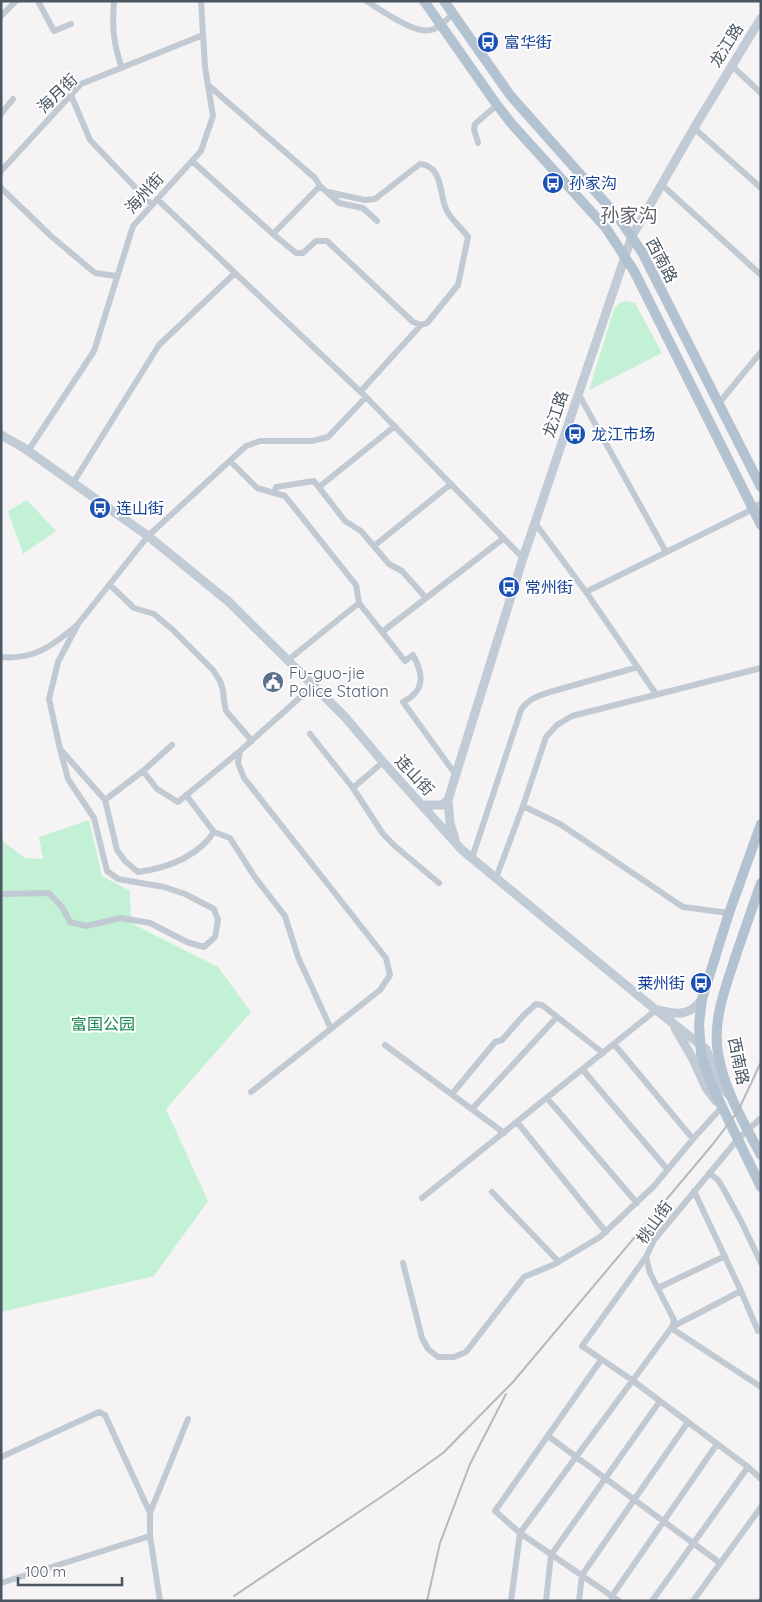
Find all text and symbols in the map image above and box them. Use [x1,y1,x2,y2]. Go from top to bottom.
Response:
street label: 龙江路 [705,19,747,71]
bus stop icon: 富华街 [476,30,500,54]
place label: 富华街 [504,32,552,52]
street label: 海月街 [33,69,81,117]
street label: 海州街 [121,168,167,218]
bus stop icon: 孙家沟 [541,171,565,195]
place label: 孙家沟 [569,173,617,193]
district label: 孙家沟 [600,203,658,227]
street label: 西南路 [642,234,682,286]
street label: 龙江路 [538,388,572,440]
bus stop icon: 龙江市场 [563,422,587,446]
place label: 龙江市场 [591,424,655,444]
bus stop icon: 连山街 [88,496,112,520]
place label: 连山街 [116,498,164,518]
bus stop icon: 常州街 [497,575,521,599]
place label: 常州街 [525,577,573,597]
place label: Fu-guo-jie Police Station [289,663,389,701]
public building icon: Fu-guo-jie Police Station [261,670,285,694]
street label: 连山街 [391,751,439,799]
bus stop icon: 莱州街 [689,971,713,995]
place label: 莱州街 [637,973,685,993]
park label: 富国公园 [71,1014,135,1034]
street label: 西南路 [724,1035,754,1087]
street label: 桃山街 [632,1197,676,1247]
scale bar [18,1554,121,1586]
text: 100 m [25,1562,66,1581]

